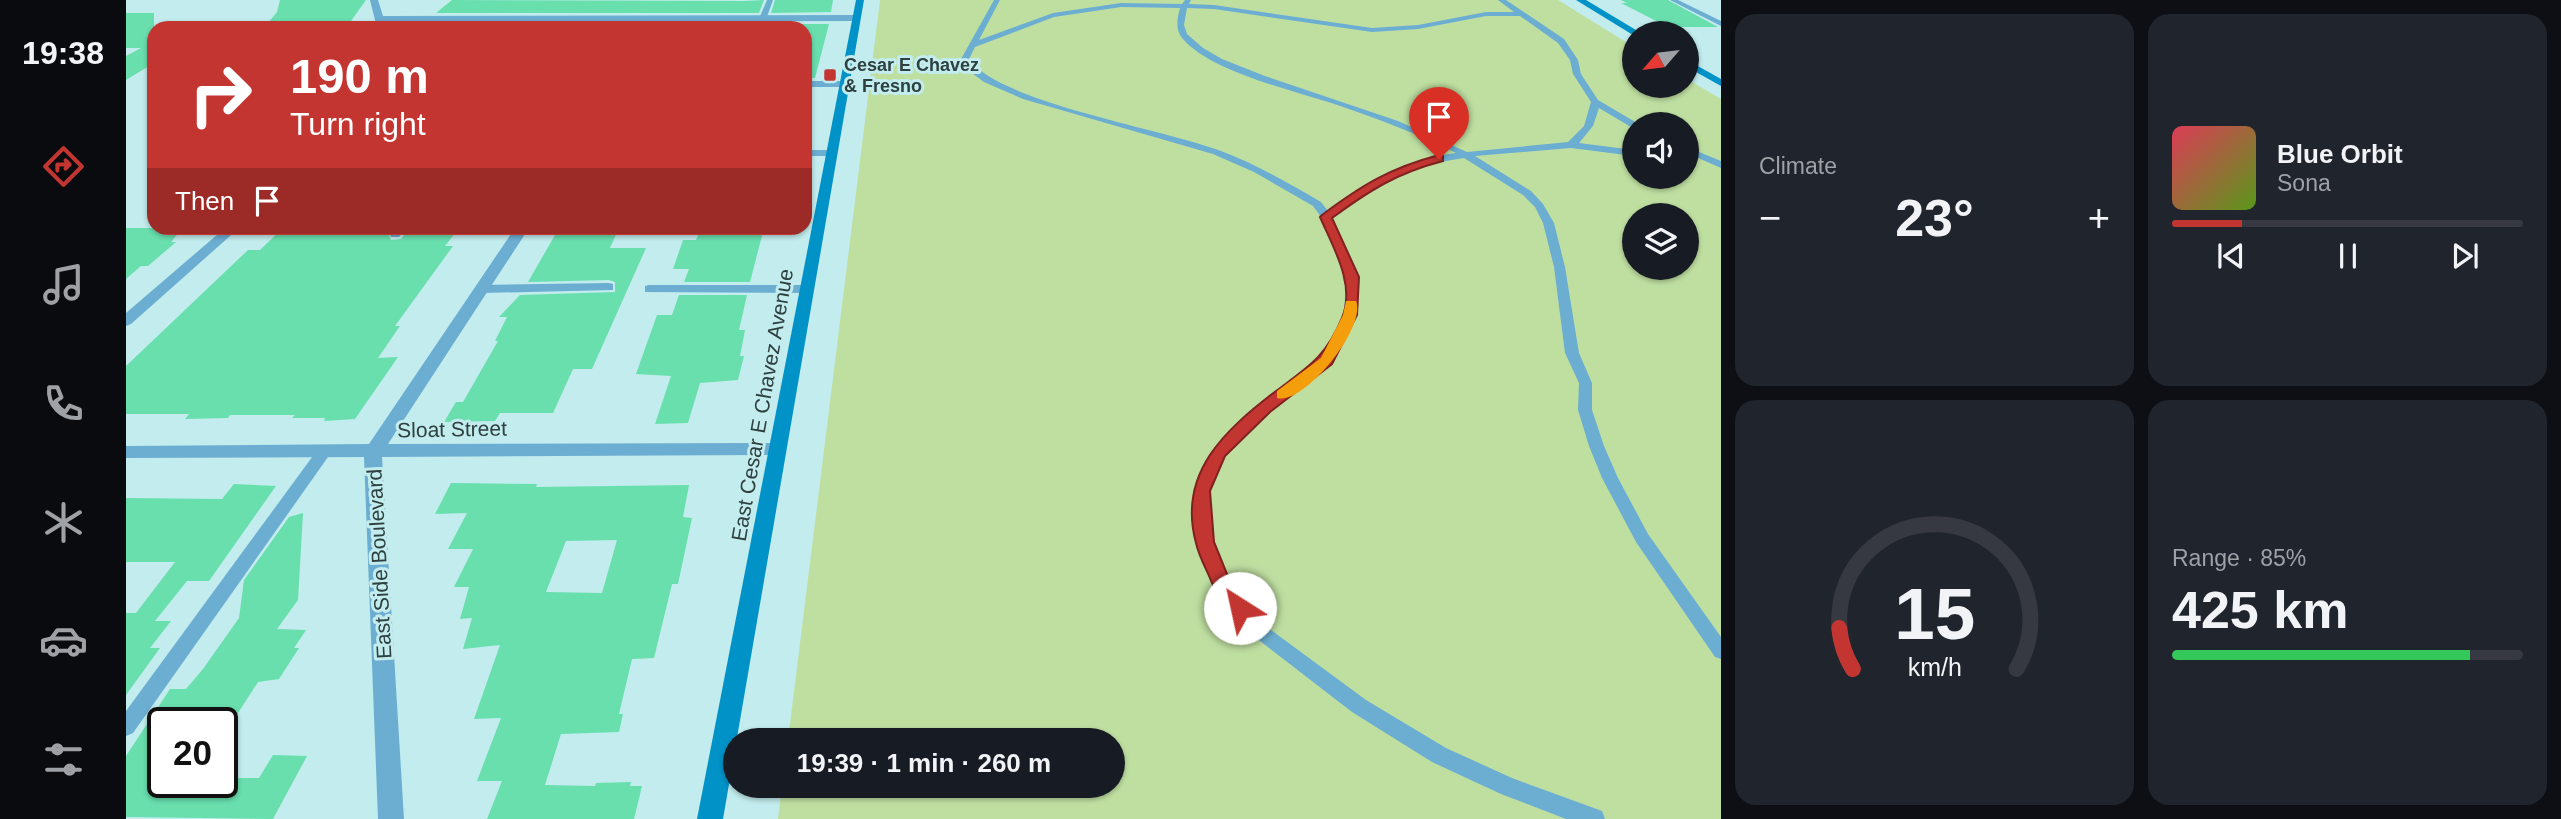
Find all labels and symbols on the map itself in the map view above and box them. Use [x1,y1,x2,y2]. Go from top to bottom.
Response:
north arrow [1622,21,1699,98]
place label: Cesar E Chavez & Fresno [844,55,979,96]
marker: Cesar E Chavez & Fresno [822,67,838,83]
pin [1409,87,1469,159]
street label: East Cesar E Chavez Avenue [727,267,797,543]
street label: Sloat Street [397,417,507,441]
street label: East Side Boulevard [363,468,395,660]
position arrow [1203,571,1277,645]
speed limit sign: 20 [147,707,238,798]

